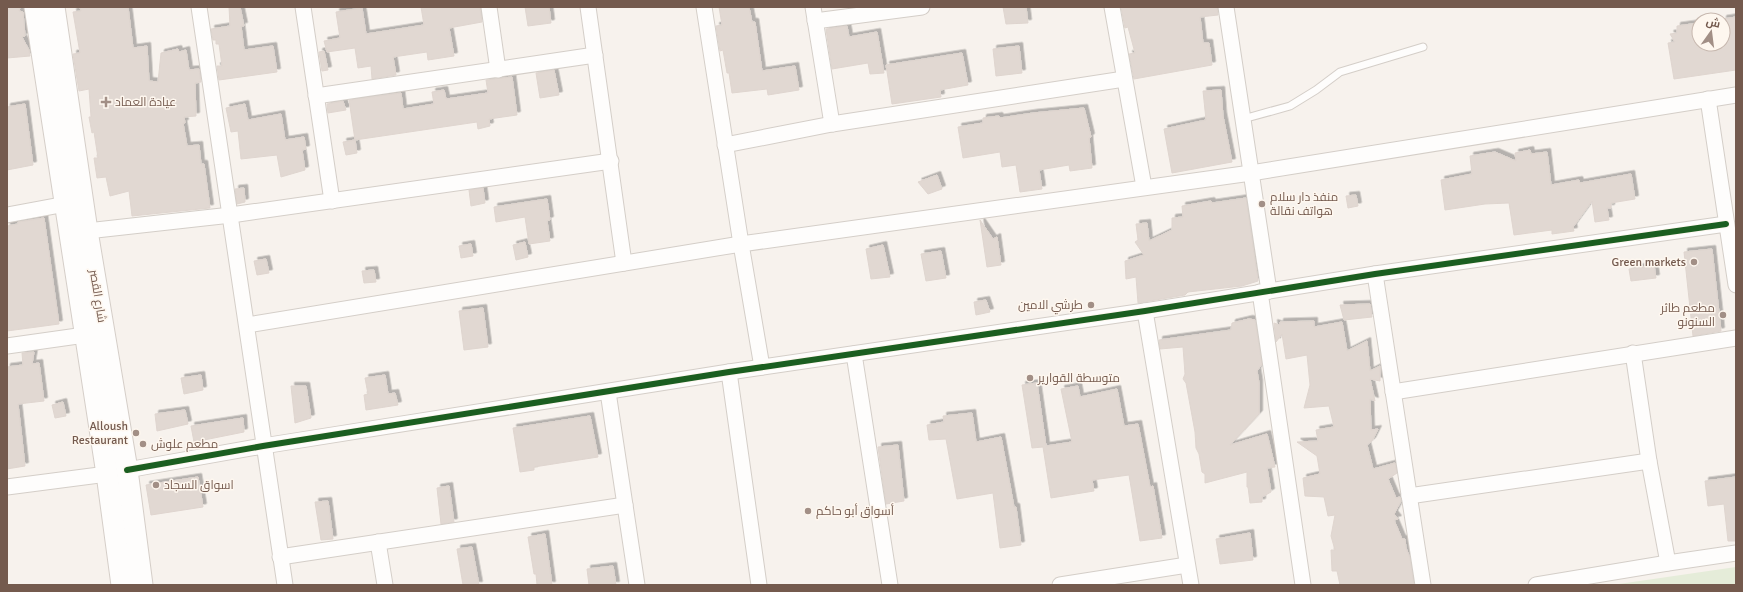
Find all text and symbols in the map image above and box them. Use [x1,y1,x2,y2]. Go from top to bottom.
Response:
north arrow [1691,12,1731,52]
text: ش [1705,15,1722,31]
place label: عيادة العماد [115,95,176,110]
marker: عيادة العماد [100,96,112,108]
place label: منفذ دار سلام هواتف نقالة [1270,190,1338,219]
marker: منفذ دار سلام هواتف نقالة [1257,199,1267,209]
place label: Green markets [1612,255,1686,270]
marker: Green markets [1689,257,1699,267]
street label: شارع القصر [86,267,109,324]
place label: طرشي الامين [1018,298,1083,315]
marker: طرشي الامين [1086,300,1096,310]
place label: مطعم طائر السنونو [1660,301,1715,330]
marker: مطعم طائر السنونو [1718,310,1728,320]
place label: متوسطة القوارير [1037,371,1120,386]
marker: متوسطة القوارير [1025,373,1035,383]
place label: Alloush Restaurant [72,419,128,448]
marker: Alloush Restaurant [131,428,141,438]
place label: مطعم علوش [151,437,218,452]
marker: مطعم علوش [138,439,148,449]
place label: اسواق السجاد [164,478,234,493]
marker: اسواق السجاد [151,480,161,490]
place label: أسواق أبو حاكم [816,503,894,519]
marker: أسواق أبو حاكم [803,506,813,516]

